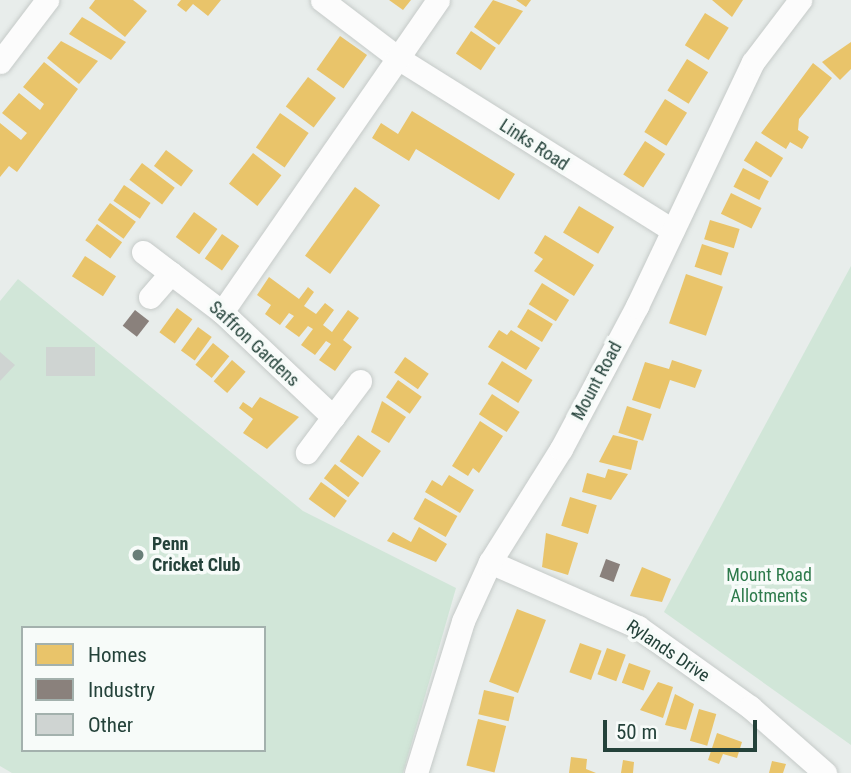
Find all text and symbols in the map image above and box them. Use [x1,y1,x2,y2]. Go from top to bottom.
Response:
street label: Links Road [495,115,573,175]
street label: Saffron Gardens [204,297,304,391]
street label: Mount Road [567,338,627,424]
place label: Penn Cricket Club [152,534,240,576]
marker: Penn Cricket Club [130,547,146,563]
park label: Mount Road Allotments [726,565,812,608]
street label: Rylands Drive [622,615,714,687]
legend [21,626,266,752]
text: Homes [88,643,147,667]
text: Industry [88,678,155,702]
scale bar [606,706,760,750]
text: Other [88,713,133,737]
text: 50 m [616,720,657,744]

